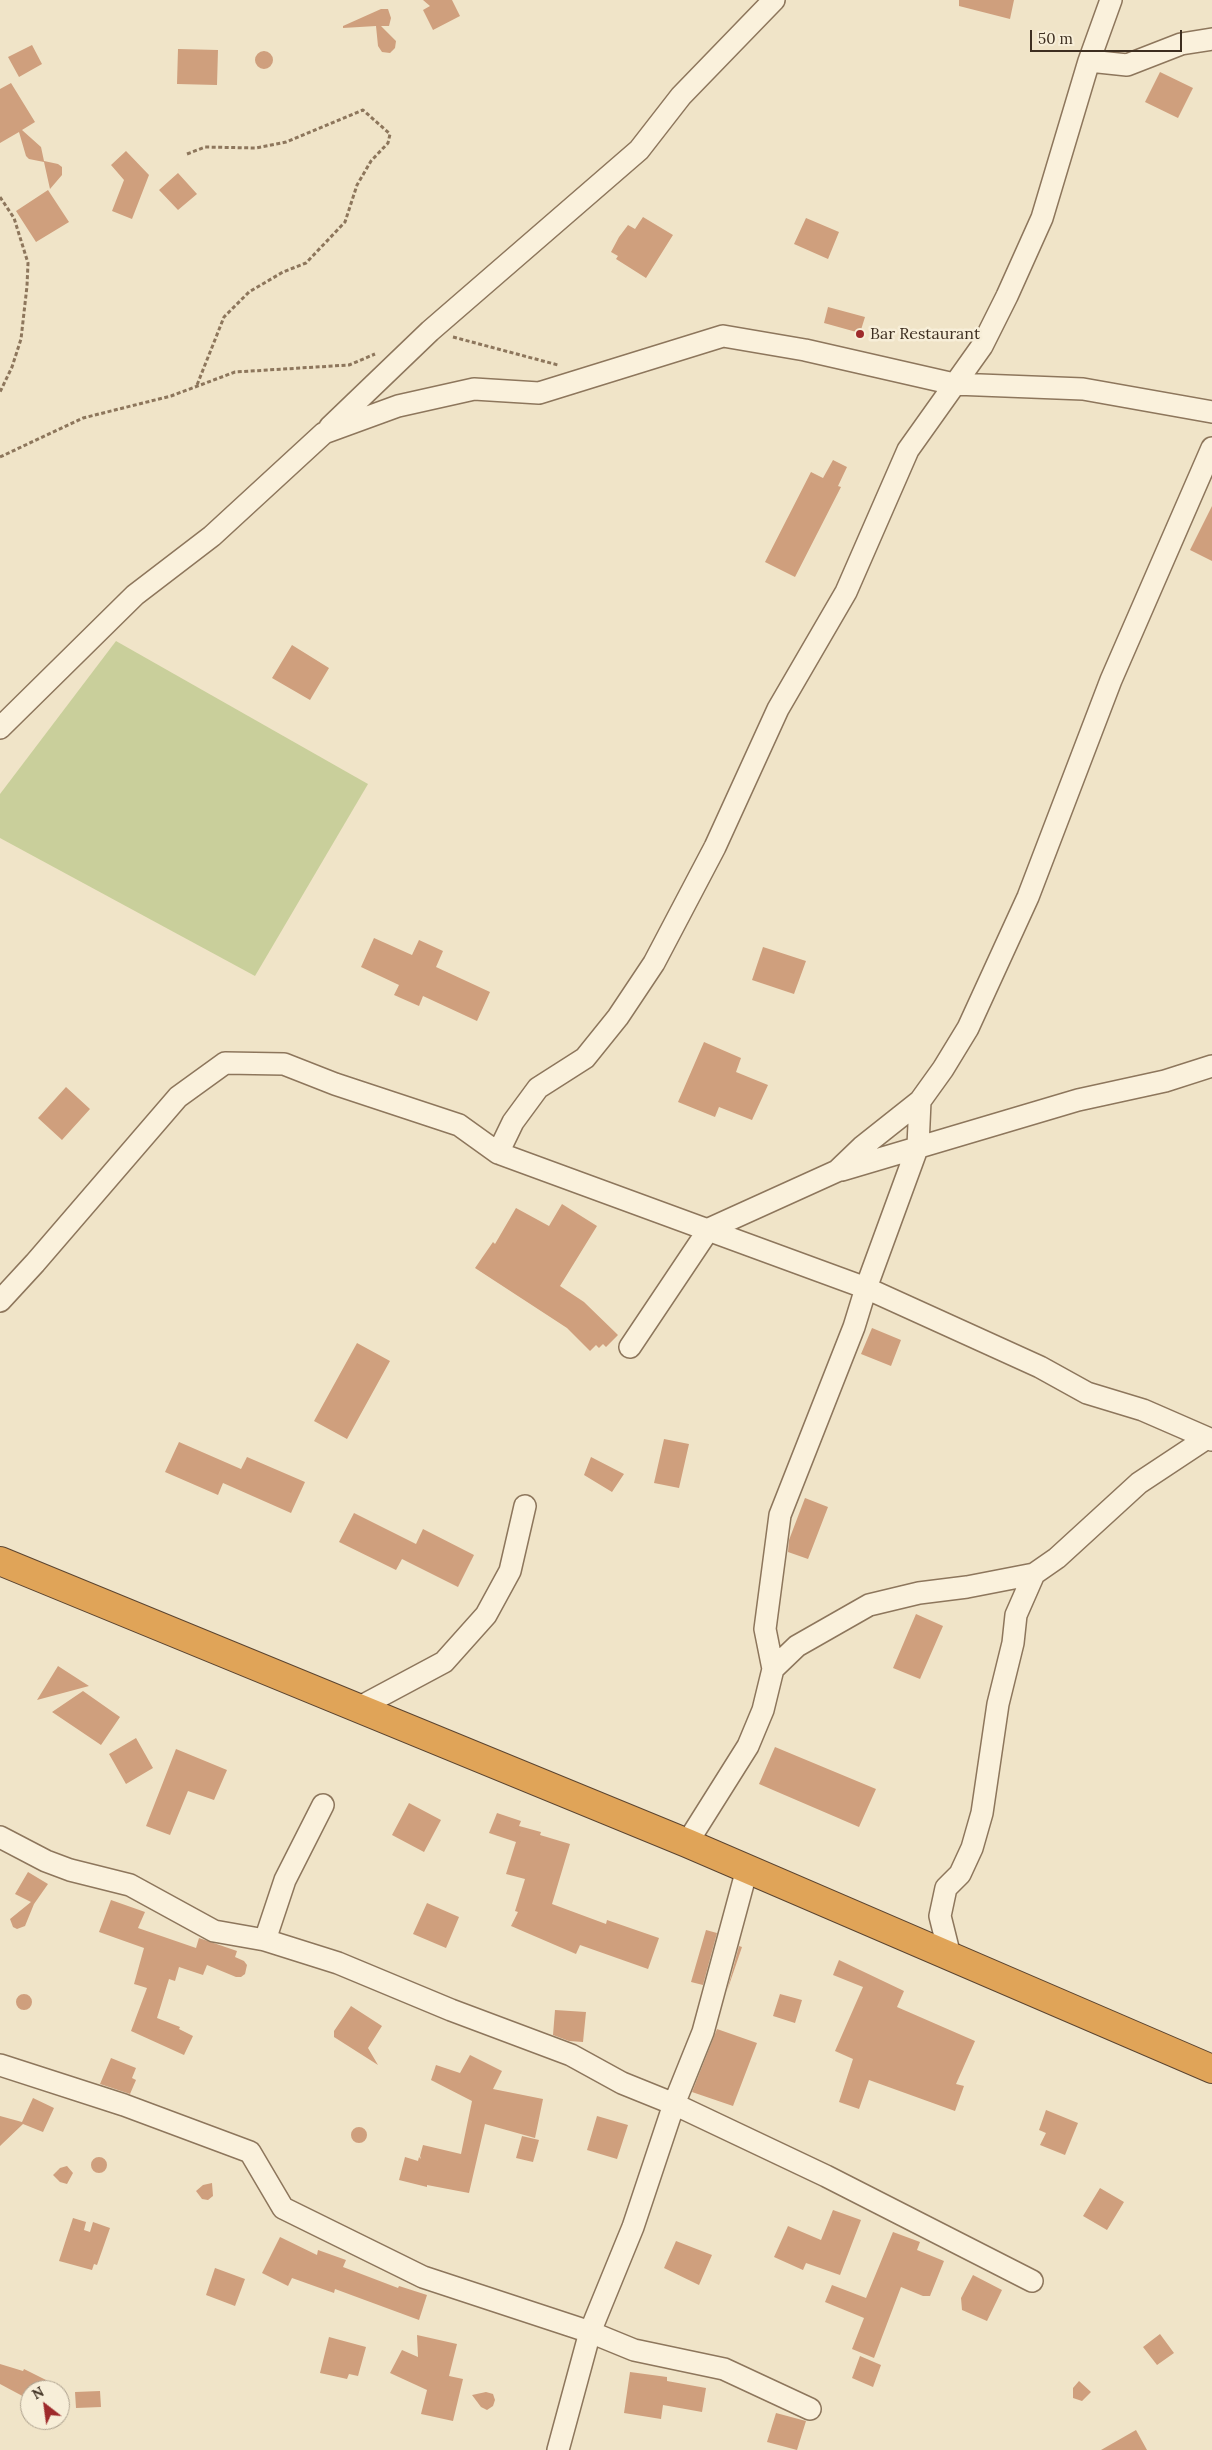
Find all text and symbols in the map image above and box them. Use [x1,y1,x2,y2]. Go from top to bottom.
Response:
scale bar [1032,20,1184,52]
text: 50 m [1038,29,1073,48]
place label: Bar Restaurant [870,324,980,344]
marker: Bar Restaurant [854,328,866,340]
north arrow [20,2380,70,2430]
text: N [29,2382,47,2403]

